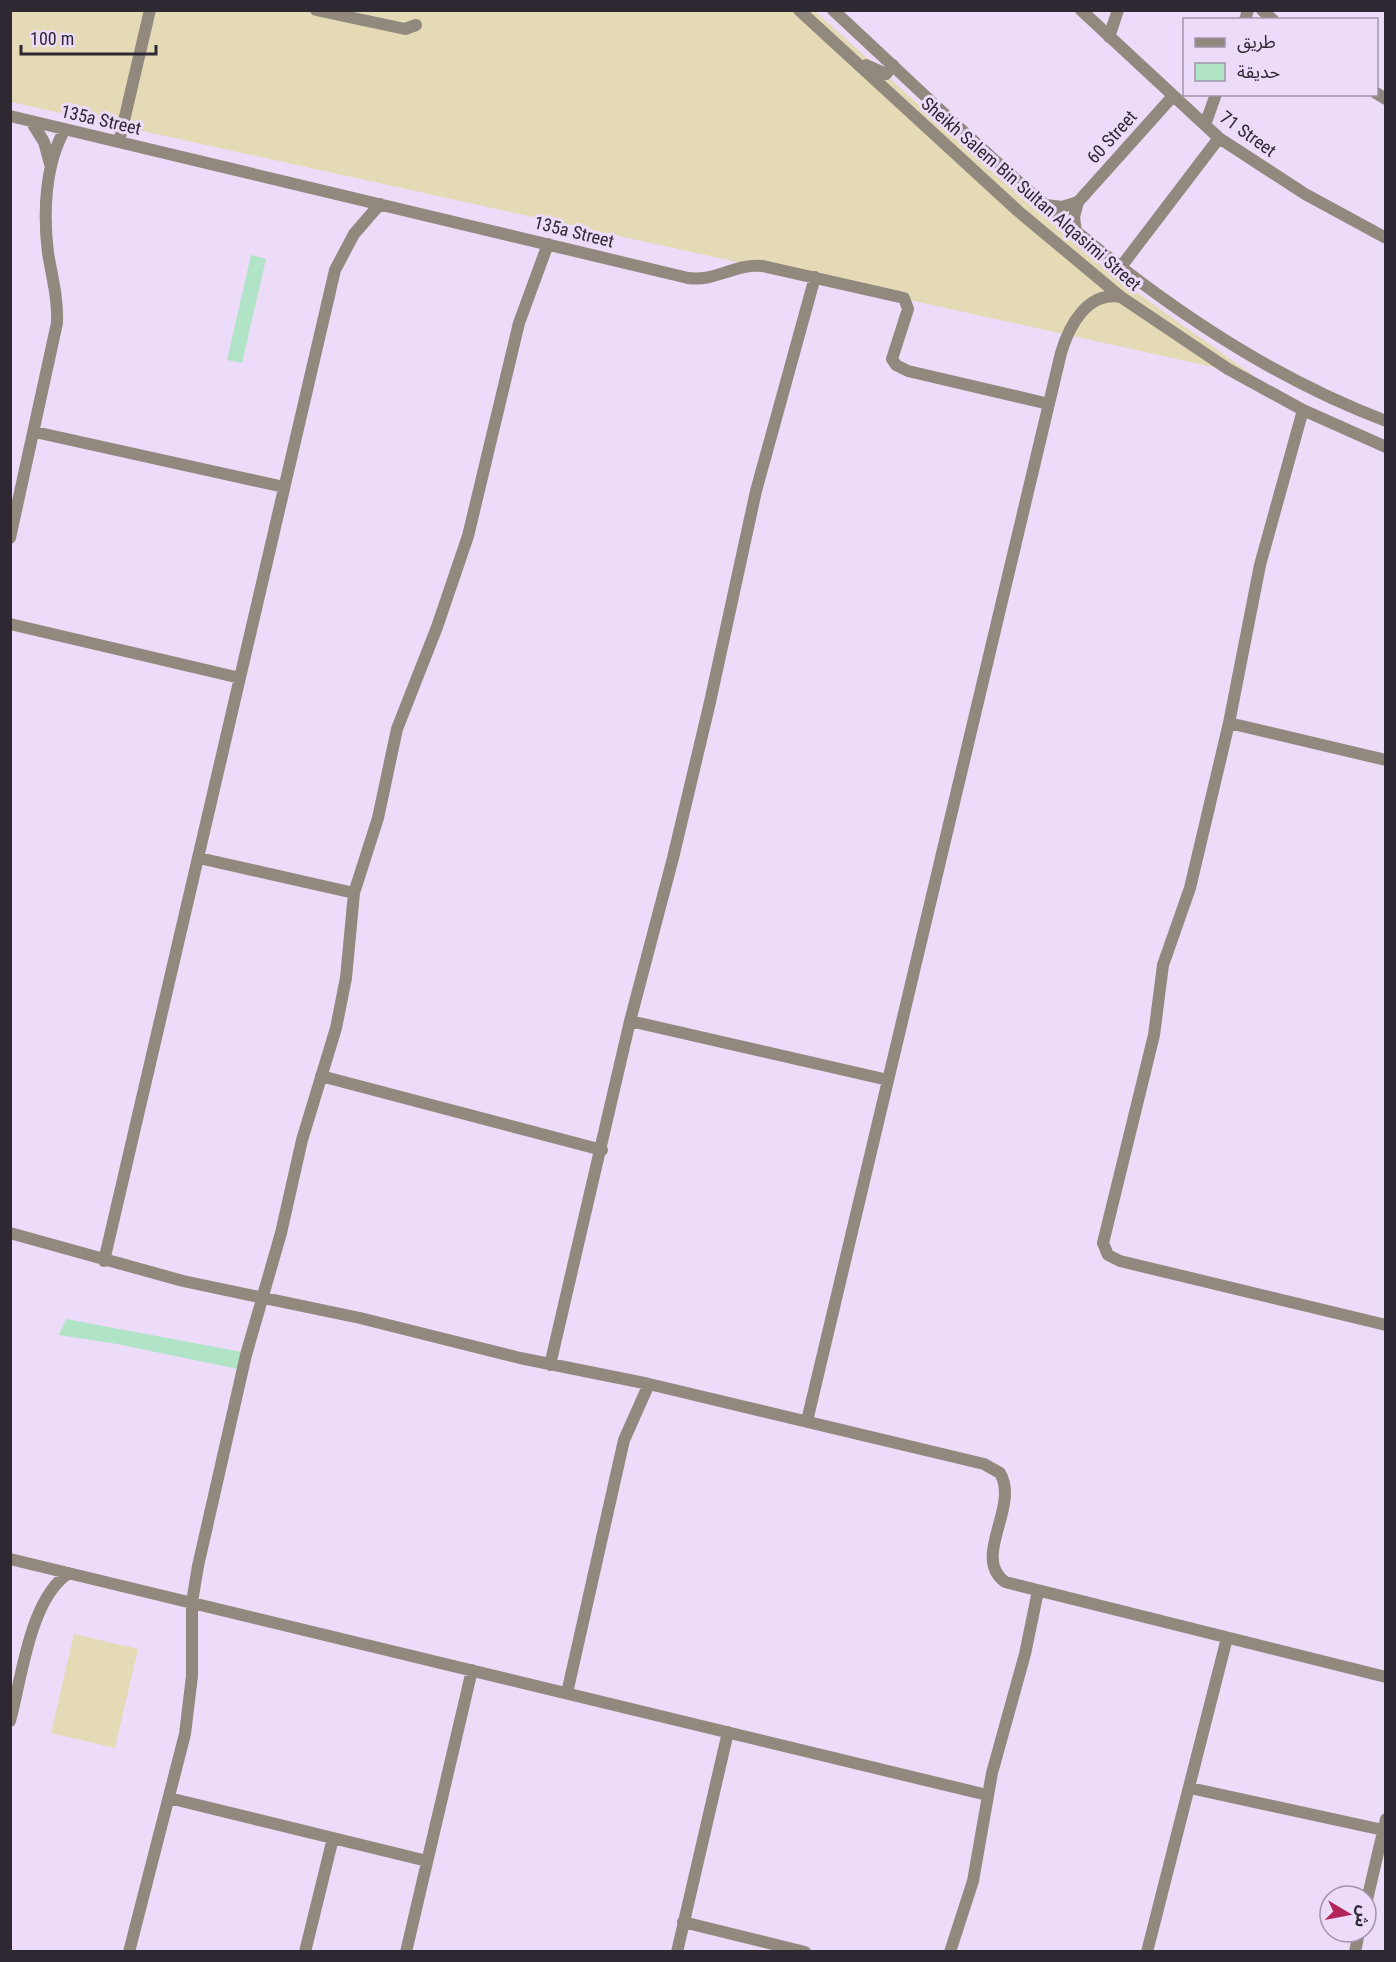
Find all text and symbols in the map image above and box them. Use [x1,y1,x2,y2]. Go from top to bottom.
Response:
scale bar [21,18,156,56]
legend [1183,18,1378,96]
text: 100 m [30,28,74,49]
text: طريق [1237,31,1276,53]
text: حديقة [1237,61,1280,82]
street label: Sheikh Salem Bin Sultan Alqasimi Street [917,93,1145,295]
street label: 135a Street [59,100,143,139]
street label: 60 Street [1082,106,1141,168]
street label: 71 Street [1216,106,1280,161]
street label: 135a Street [532,211,616,252]
north arrow [1318,1884,1378,1944]
text: ش [1351,1904,1374,1929]

